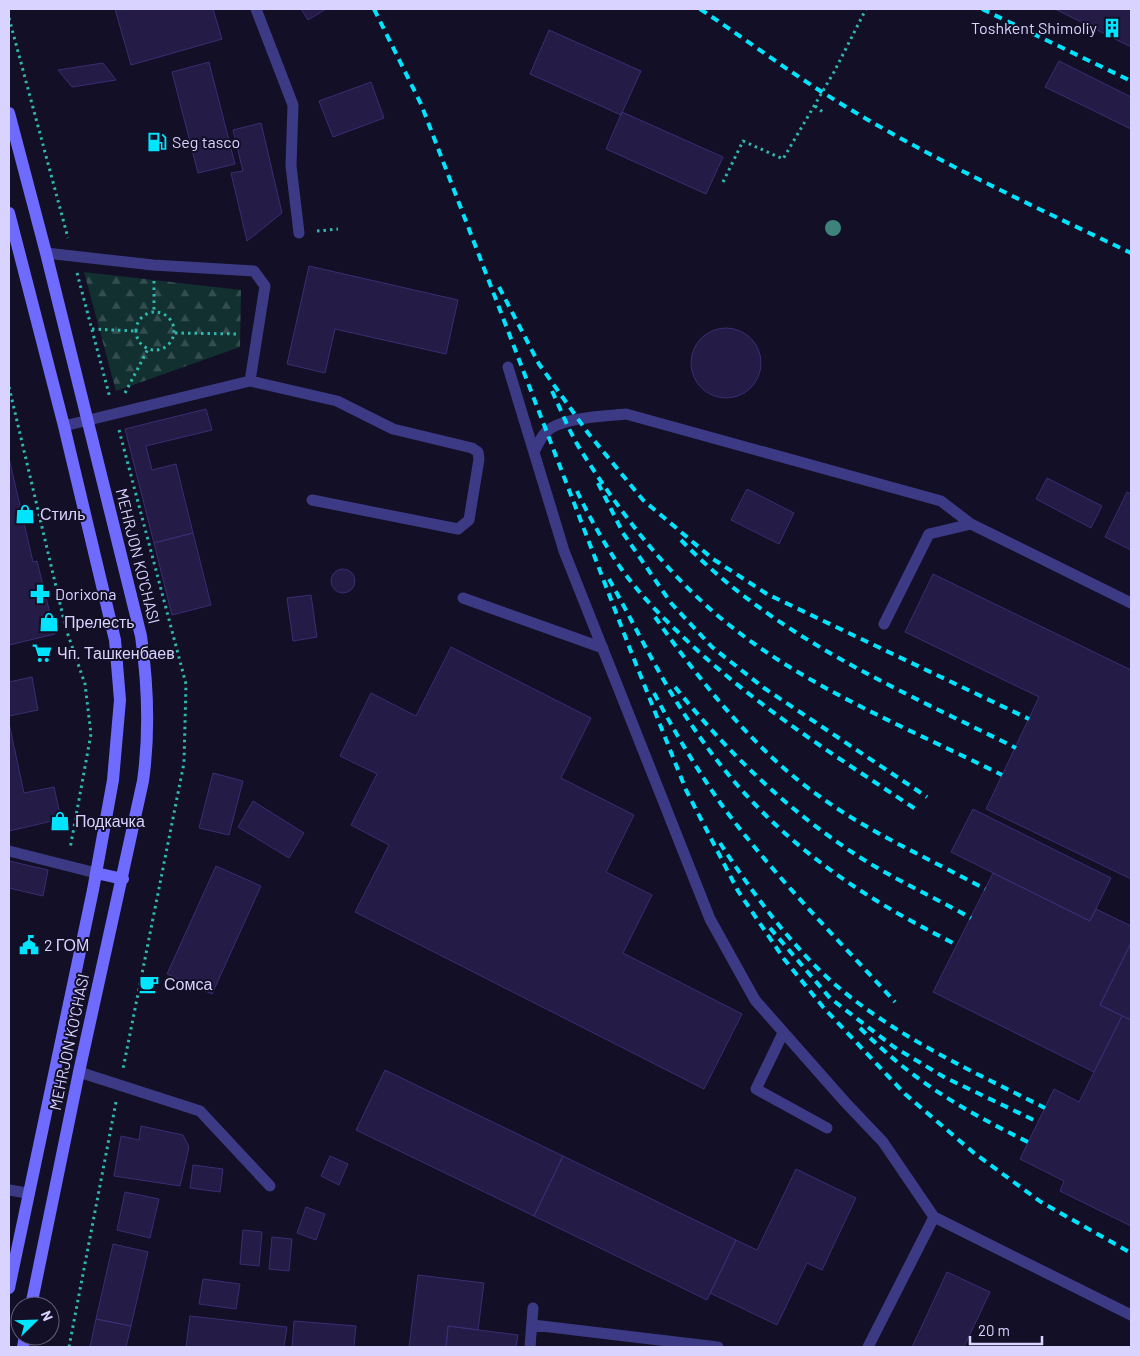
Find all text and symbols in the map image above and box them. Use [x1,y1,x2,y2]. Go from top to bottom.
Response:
building icon: Toshkent Shimoliy [1101,17,1123,39]
place label: Toshkent Shimoliy [971,18,1098,37]
fuel station icon: Seg tasco [146,131,168,153]
place label: Seg tasco [172,132,240,151]
street label: MEHRJON KO'CHASI [112,486,165,626]
shop icon: Стиль [14,503,36,525]
place label: Стиль [40,504,86,523]
pharmacy icon: Dorixona [29,583,51,605]
place label: Dorixona [55,584,116,603]
shop icon: Прелесть [38,611,60,633]
place label: Прелесть [64,612,135,631]
supermarket icon: Чп. Ташкенбаев [31,642,53,664]
place label: Чп. Ташкенбаев [57,643,175,662]
shop icon: Подкачка [49,810,71,832]
place label: Подкачка [75,811,145,830]
public building icon: 2 ГОМ [18,934,40,956]
place label: 2 ГОМ [44,935,89,954]
street label: MEHRJON KO'CHASI [45,972,92,1112]
cafe icon: Сомса [138,973,160,995]
place label: Сомса [164,974,212,993]
north arrow [10,1296,60,1346]
text: N [38,1308,57,1323]
scale bar [970,1314,1042,1346]
text: 20 m [978,1321,1010,1339]

